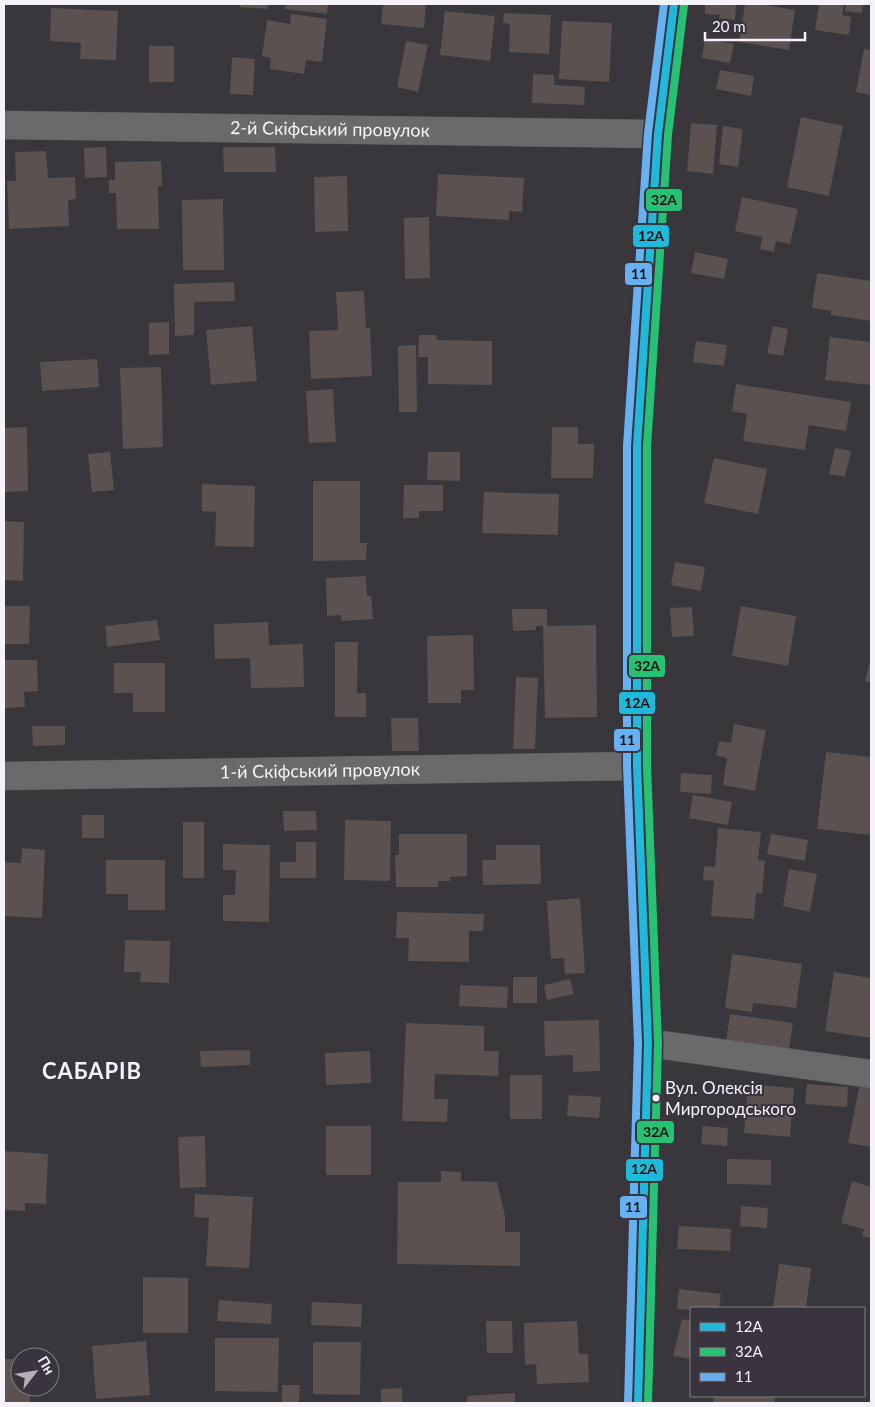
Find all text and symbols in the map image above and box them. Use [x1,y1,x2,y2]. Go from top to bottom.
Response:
scale bar [705,10,805,42]
text: 20 m [712,17,746,35]
street label: 2-й Скіфський провулок [230,116,431,141]
line badge: 32А [645,188,683,212]
text: 32А [651,191,677,208]
line badge: 12А [632,224,670,248]
text: 12А [638,227,664,244]
line badge: 11 [624,262,653,286]
text: 11 [631,265,647,282]
line badge: 32А [628,654,666,678]
text: 32А [634,657,660,674]
line badge: 12А [618,691,656,715]
text: 12А [624,694,650,711]
line badge: 11 [613,728,641,752]
text: 11 [619,731,635,748]
street label: 1-й Скіфський провулок [220,757,421,783]
district label: САБАРІВ [42,1057,142,1084]
place label: Вул. Олексія Миргородського [665,1077,796,1119]
marker: Вул. Олексія Миргородського [651,1093,661,1103]
line badge: 32А [636,1120,675,1144]
text: 32А [643,1123,669,1140]
line badge: 12А [625,1158,664,1182]
text: 12А [631,1160,657,1177]
line badge: 11 [619,1195,648,1219]
text: 11 [625,1198,641,1215]
legend [690,1307,865,1397]
text: 12А [735,1317,763,1335]
text: 32А [735,1342,763,1360]
north arrow [10,1347,60,1397]
text: Пн [35,1353,59,1377]
text: 11 [735,1367,752,1385]

